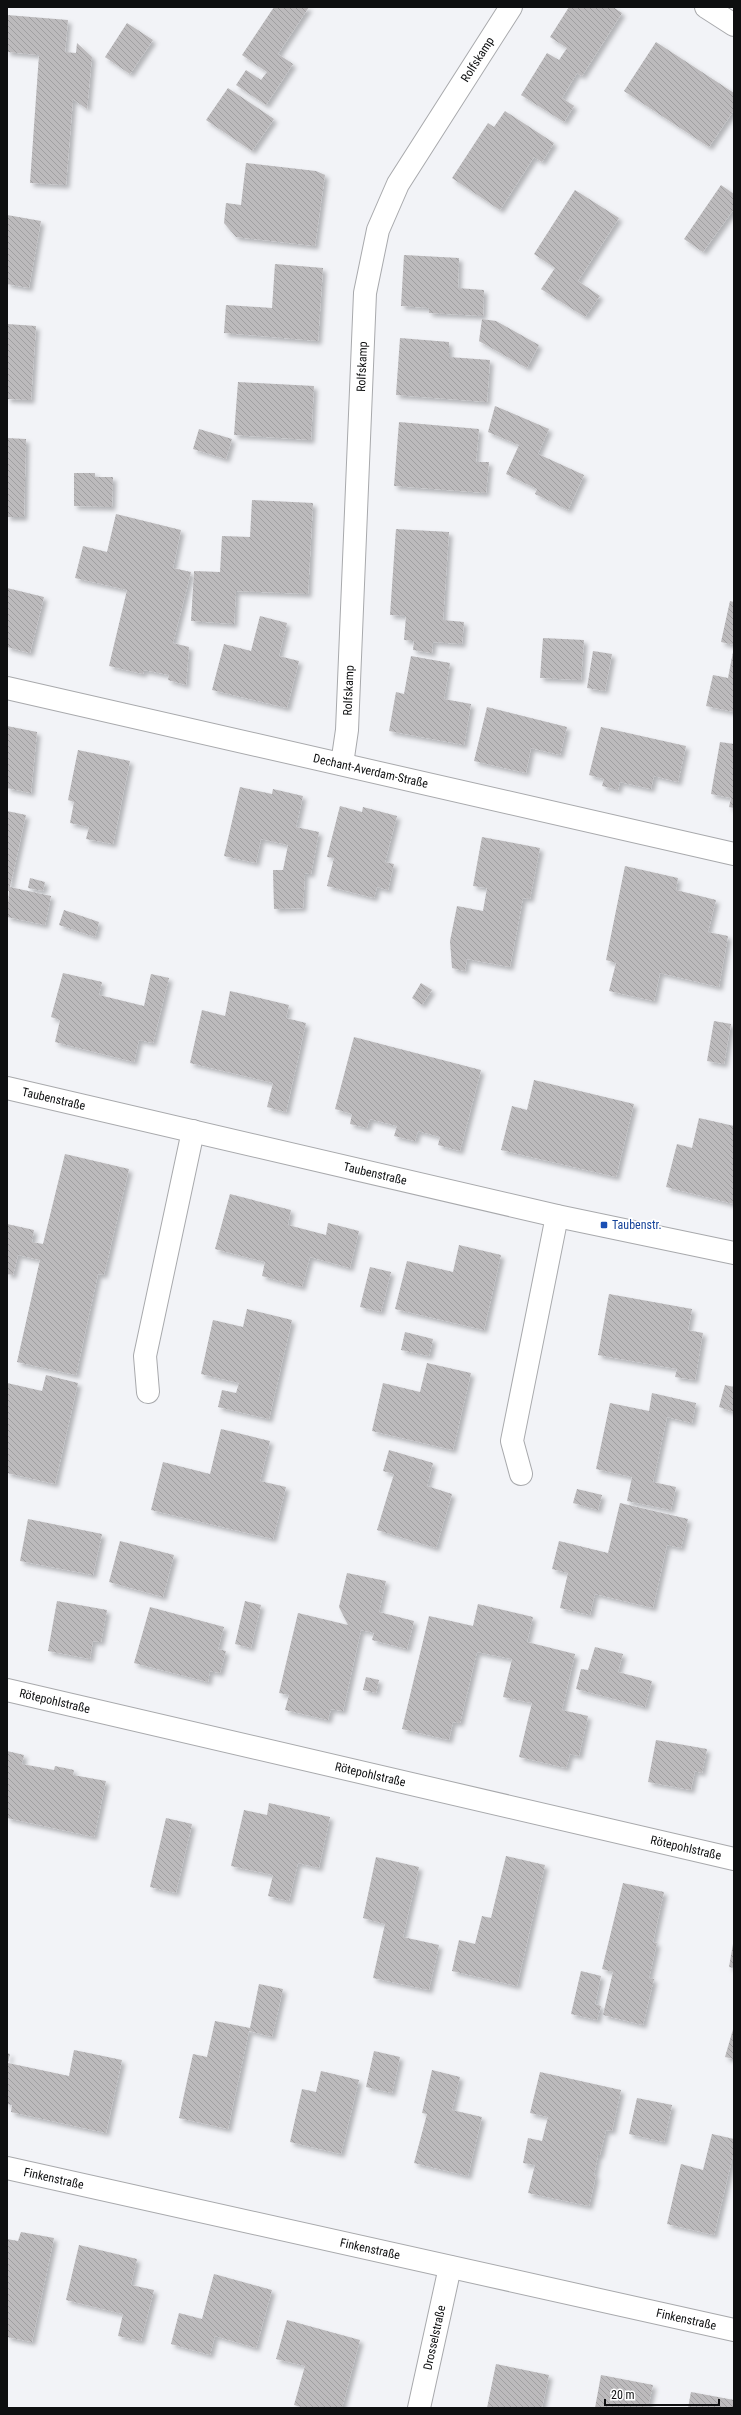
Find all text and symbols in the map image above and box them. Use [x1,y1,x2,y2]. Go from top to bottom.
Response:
street label: Rolfskamp [458,34,497,85]
street label: Rolfskamp [354,341,370,392]
street label: Rolfskamp [341,665,357,716]
street label: Dechant-Averdam-Straße [312,751,430,791]
street label: Taubenstraße [21,1085,87,1113]
street label: Taubenstraße [342,1160,409,1188]
place label: Taubenstr. [612,1218,662,1232]
marker: Taubenstr. [599,1220,609,1230]
street label: Rötepohlstraße [18,1686,92,1716]
street label: Rötepohlstraße [334,1759,407,1790]
street label: Rötepohlstraße [649,1833,723,1863]
street label: Finkenstraße [22,2165,86,2192]
street label: Finkenstraße [339,2235,402,2262]
street label: Drosselstraße [421,2304,448,2371]
street label: Finkenstraße [655,2306,718,2333]
scale bar [605,2381,719,2407]
text: 20 m [611,2388,635,2402]

